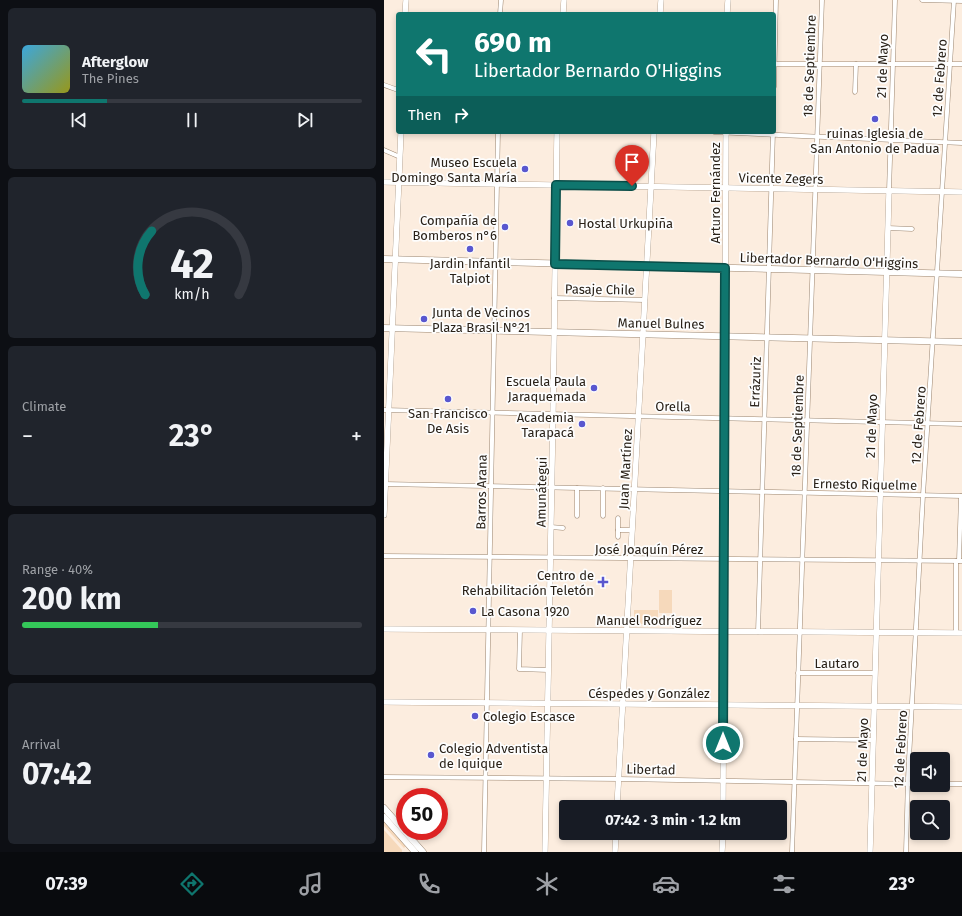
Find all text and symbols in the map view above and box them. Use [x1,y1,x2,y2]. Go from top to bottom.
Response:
street label: 18 de Septiembre [800,15,819,117]
text: 690 m [474,26,552,59]
icon: left [408,28,460,80]
street label: 21 de Mayo [874,34,891,98]
street label: 12 de Febrero [929,38,950,118]
text: Afterglow [82,53,148,71]
text: Libertador Bernardo O'Higgins [474,60,722,82]
text: The Pines [82,71,139,86]
icon: right [450,104,472,126]
text: Then [408,106,442,124]
icon: previous [68,109,90,131]
icon: pause [181,109,203,131]
icon: next [294,109,316,131]
marker: ruinas Iglesia de San Antonio de Padua [870,114,880,124]
place label: ruinas Iglesia de San Antonio de Padua [810,126,940,156]
street label: Arturo Fernández [708,142,723,244]
pin [615,145,649,186]
icon: arrive [621,151,643,173]
place label: Museo Escuela Domingo Santa María [391,155,517,185]
marker: Museo Escuela Domingo Santa María [520,164,530,174]
street label: Vicente Zegers [739,170,823,187]
place label: Compañía de Bomberos n°6 [412,213,497,243]
place label: Hostal Urkupiña [578,216,673,231]
marker: Hostal Urkupiña [565,218,575,228]
marker: Compañía de Bomberos n°6 [500,222,510,232]
text: 42 [170,239,214,289]
marker: Jardin Infantil Talpiot [465,244,475,254]
street label: Libertador Bernardo O'Higgins [739,250,919,271]
place label: Jardin Infantil Talpiot [430,256,510,286]
street label: Pasaje Chile [565,281,635,298]
text: km/h [174,286,210,303]
place label: Junta de Vecinos Plaza Brasil N°21 [432,305,530,335]
marker: Junta de Vecinos Plaza Brasil N°21 [419,314,429,324]
street label: Manuel Bulnes [617,315,704,332]
street label: Errázuriz [747,356,764,408]
place label: Escuela Paula Jaraquemada [506,374,586,404]
street label: 18 de Septiembre [788,375,807,477]
marker: Escuela Paula Jaraquemada [589,383,599,393]
street label: 12 de Febrero [908,385,929,465]
marker: San Francisco De Asis [443,394,453,404]
street label: 21 de Mayo [863,394,880,458]
text: Climate [22,399,66,414]
street label: Orella [655,399,691,414]
place label: San Francisco De Asis [408,406,488,436]
place label: Academia Tarapacá [517,410,574,440]
text: 23° [169,418,215,454]
marker: Academia Tarapacá [577,419,587,429]
text: − [22,423,33,450]
text: + [351,423,362,450]
street label: Juan Martínez [616,428,635,510]
street label: Barros Arana [473,454,490,530]
street label: Amunátegui [533,457,550,527]
street label: Ernesto Riquelme [813,476,917,493]
street label: José Joaquín Pérez [595,542,703,557]
text: Range · 40% [22,562,93,577]
place label: Centro de Rehabilitación Teletón [462,568,594,598]
marker: Centro de Rehabilitación Teletón [597,576,609,588]
text: 200 km [22,581,122,617]
place label: La Casona 1920 [481,604,570,619]
marker: La Casona 1920 [468,606,478,616]
street label: Manuel Rodríguez [596,613,702,628]
street label: Lautaro [815,656,859,671]
street label: Céspedes y González [588,686,710,701]
place label: Colegio Escasce [483,709,575,724]
street label: 12 de Febrero [891,709,910,789]
marker: Colegio Escasce [470,711,480,721]
street label: 21 de Mayo [854,718,871,782]
position arrow [702,722,744,764]
text: Arrival [22,737,60,752]
place label: Colegio Adventista de Iquique [439,741,548,771]
marker: Colegio Adventista de Iquique [426,750,436,760]
map controls [910,752,950,840]
button: sound [910,752,950,792]
text: 07:42 [22,756,92,792]
street label: Libertad [626,762,676,777]
speed limit sign: 50 [396,788,448,840]
button: search [910,800,950,840]
text: 07:42 · 3 min · 1.2 km [605,811,741,829]
icon: directions [178,870,206,898]
icon: music [297,870,325,898]
icon: phone [415,870,443,898]
icon: climate [533,870,561,898]
icon: car [652,870,680,898]
icon: filters [770,870,798,898]
text: 07:39 [45,873,88,895]
text: 23° [889,873,917,895]

